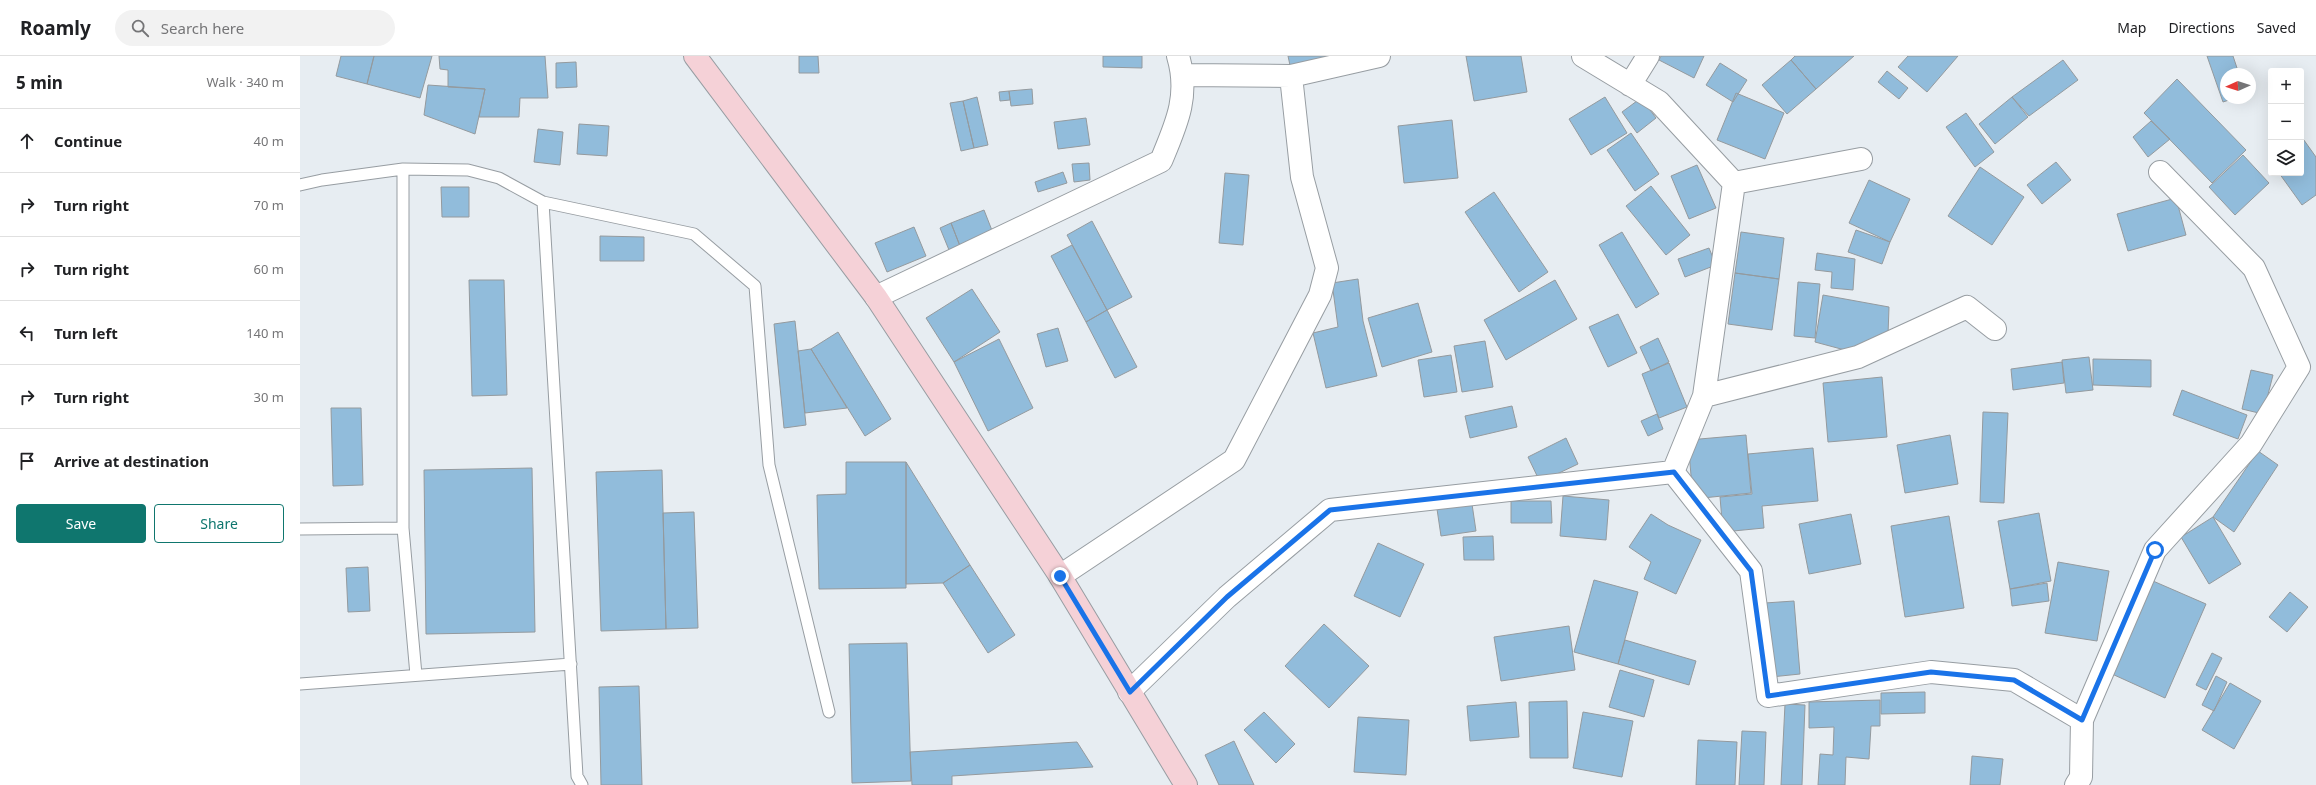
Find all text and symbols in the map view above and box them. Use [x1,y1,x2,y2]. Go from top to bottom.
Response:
search box [115,10,395,46]
text: Roamly [20,15,91,41]
icon: search [129,17,151,39]
text: Search here [161,18,244,38]
text: Map [2117,18,2146,37]
text: Directions [2168,18,2235,37]
text: Saved [2257,18,2296,37]
north arrow [2220,68,2256,104]
map controls [2268,68,2304,176]
button: + [2268,68,2304,104]
text: 5 min [16,71,63,94]
text: Walk · 340 m [206,73,284,91]
button: − [2268,104,2304,140]
icon: ahead [16,130,38,152]
text: Continue [54,131,122,151]
text: 40 m [254,132,284,150]
button: layers [2268,140,2304,176]
icon: right [16,194,38,216]
text: Turn right [54,195,129,215]
text: 70 m [254,196,284,214]
icon: right [16,258,38,280]
text: Turn right [54,259,129,279]
text: 60 m [254,260,284,278]
icon: left [16,322,38,344]
text: Turn left [54,323,118,343]
text: 140 m [246,324,284,342]
icon: right [16,386,38,408]
text: Turn right [54,387,129,407]
text: 30 m [254,388,284,406]
icon: arrive [16,450,38,472]
text: Arrive at destination [54,451,209,471]
button: Save [16,504,146,543]
button: Share [154,504,284,543]
route start [2146,541,2164,559]
route end [1051,567,1069,585]

